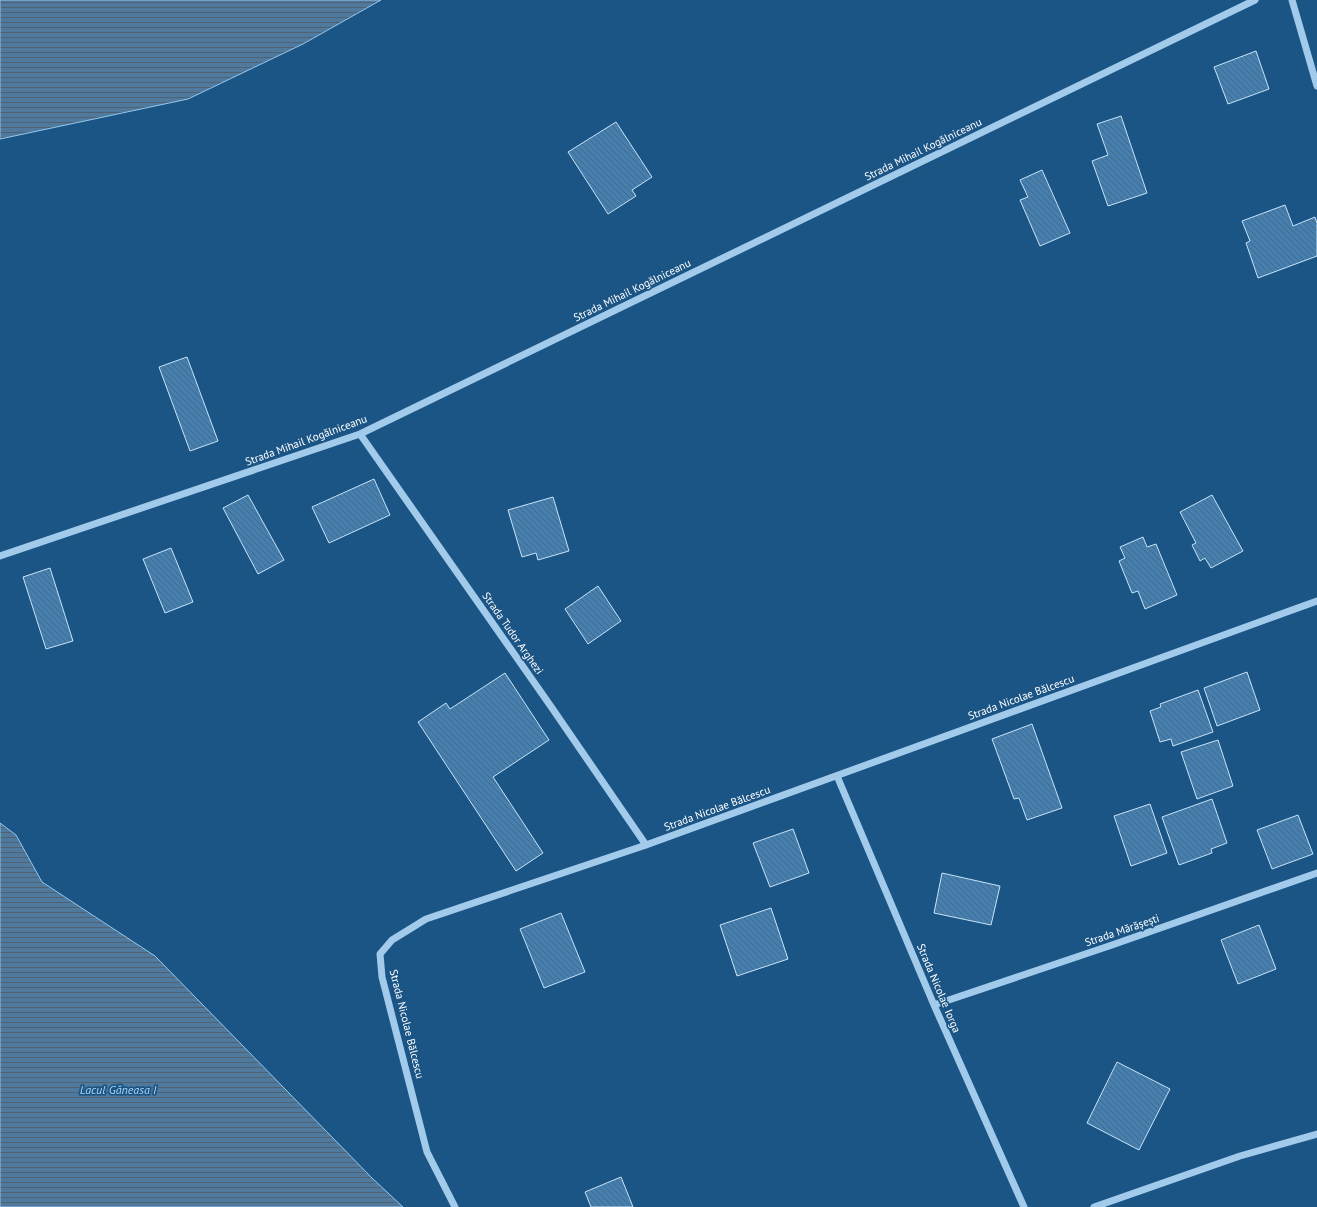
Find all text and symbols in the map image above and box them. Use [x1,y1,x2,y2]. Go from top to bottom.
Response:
street label: Strada Mihail Kogălniceanu [862,114,984,183]
street label: Strada Mihail Kogălniceanu [571,255,693,324]
street label: Strada Mihail Kogălniceanu [243,411,369,469]
street label: Strada Tudor Arghezi [479,589,547,677]
street label: Strada Nicolae Bălcescu [966,671,1076,723]
street label: Strada Nicolae Bălcescu [662,782,772,834]
street label: Strada Mărășești [1083,911,1161,949]
street label: Strada Nicolae Iorga [914,941,964,1035]
street label: Strada Nicolae Bălcescu [387,968,427,1080]
water label: Lacul Găneasa I [80,1082,157,1097]

